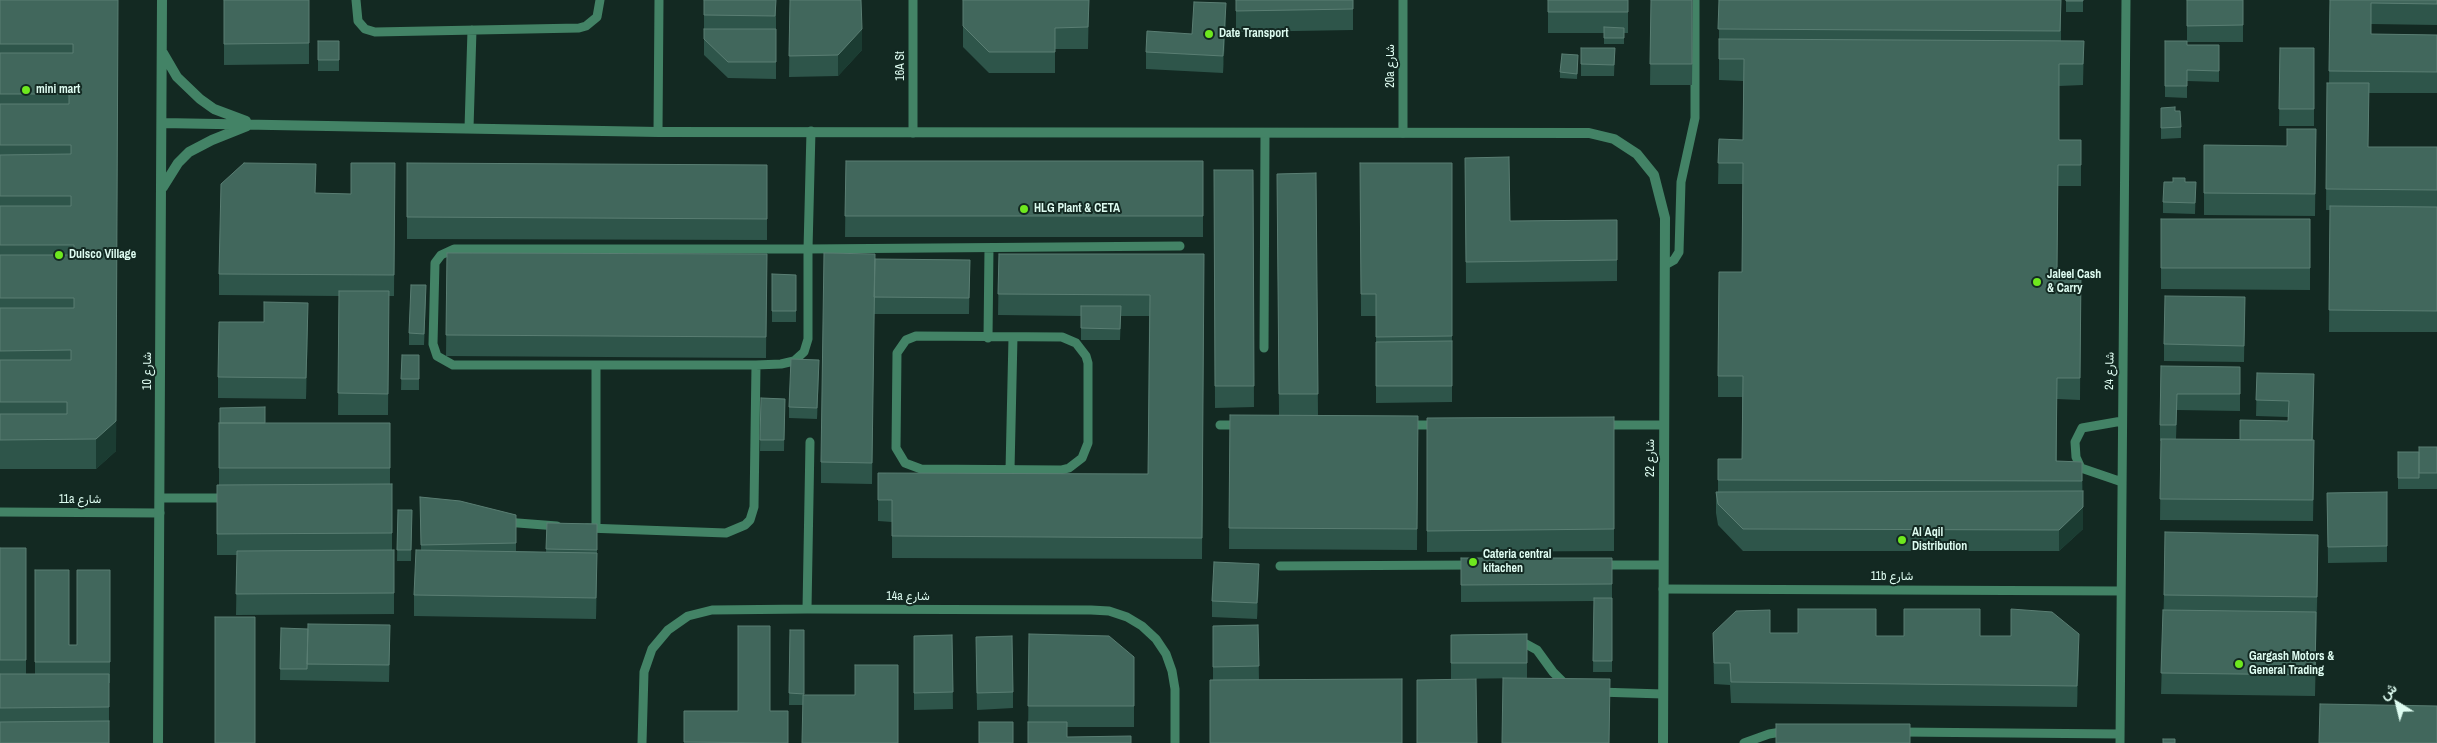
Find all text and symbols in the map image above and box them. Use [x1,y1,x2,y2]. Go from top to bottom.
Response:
place label: Date Transport [1219,27,1288,41]
marker: Date Transport [1203,28,1215,40]
street label: 20a شارع [1384,44,1398,88]
street label: 16A St [894,51,908,81]
place label: mini mart [36,83,80,97]
marker: mini mart [20,84,32,96]
place label: HLG Plant & CETA [1034,202,1120,216]
marker: HLG Plant & CETA [1018,203,1030,215]
place label: Dulsco Village [69,248,136,262]
marker: Dulsco Village [53,249,65,261]
place label: Jaleel Cash & Carry [2047,268,2101,296]
marker: Jaleel Cash & Carry [2031,276,2043,288]
street label: شارع 10 [141,352,155,390]
street label: شارع 24 [2102,352,2118,390]
street label: شارع 22 [1644,439,1658,477]
street label: 11a شارع [59,493,101,507]
place label: Al Aqil Distribution [1912,526,1967,554]
marker: Al Aqil Distribution [1896,534,1908,546]
place label: Cateria central kitachen [1483,548,1551,576]
marker: Cateria central kitachen [1467,556,1479,568]
street label: 11b شارع [1871,570,1913,584]
street label: 14a شارع [886,590,930,604]
place label: Gargash Motors & General Trading [2249,650,2334,678]
marker: Gargash Motors & General Trading [2233,658,2245,670]
north arrow [2372,678,2422,728]
text: ش [2376,679,2400,703]

